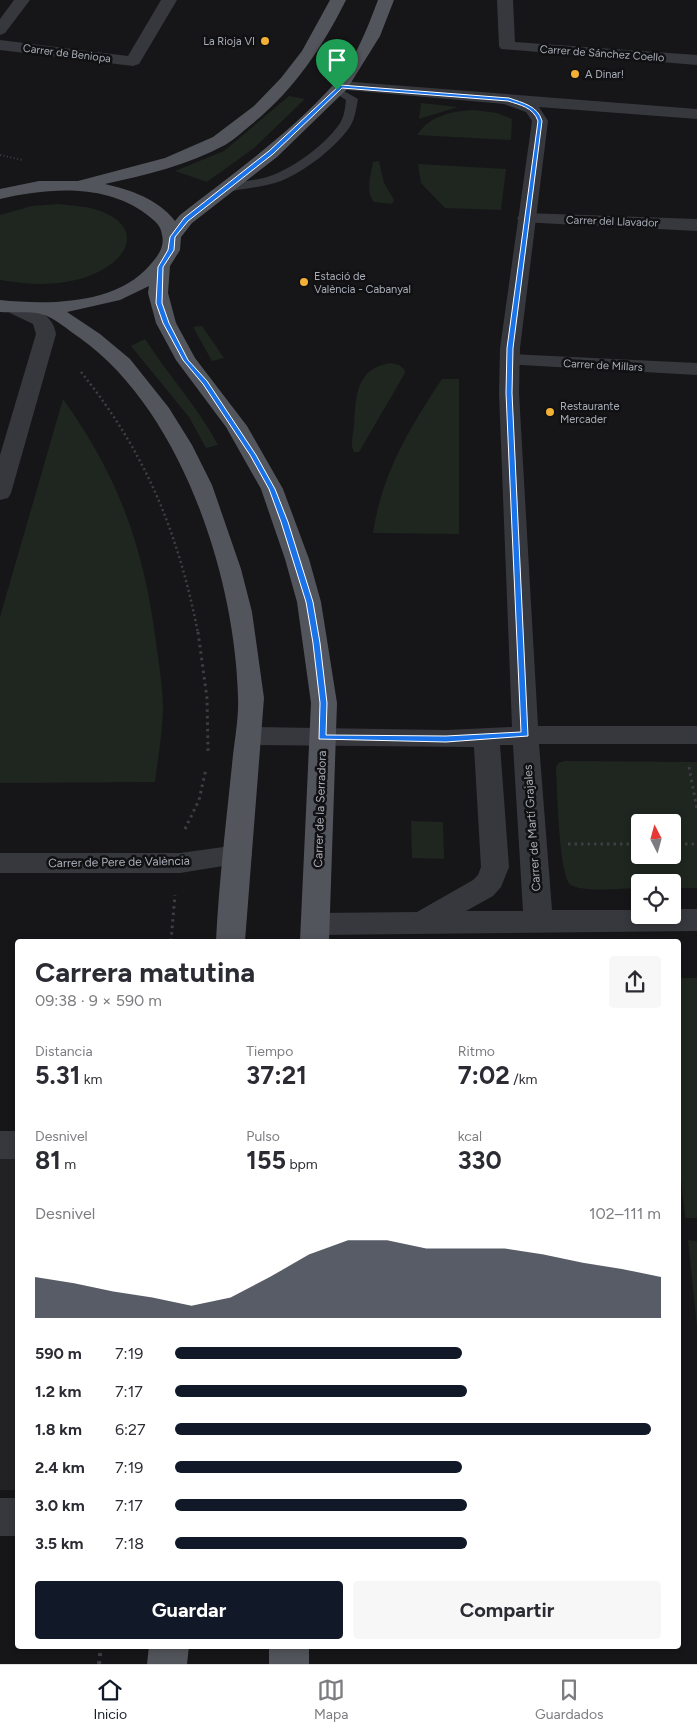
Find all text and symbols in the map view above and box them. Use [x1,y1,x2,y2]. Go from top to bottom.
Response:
place label: La Rioja VI [203,35,255,48]
marker: La Rioja VI [259,35,271,47]
pin [316,39,358,90]
street label: Carrer de Beniopa [22,42,112,65]
street label: Carrer de Sánchez Coello [539,43,665,64]
icon: arrive [323,46,351,74]
marker: A Dinar! [569,68,581,80]
place label: A Dinar! [585,68,624,81]
street label: Carrer del Llavador [566,213,659,230]
place label: Estació de València - Cabanyal [314,270,411,296]
marker: Estació de València - Cabanyal [298,276,310,288]
street label: Carrer de Millars [563,357,643,374]
place label: Restaurante Mercader [560,400,620,426]
marker: Restaurante Mercader [544,406,556,418]
street label: Carrer de la Serradora [311,750,329,868]
street label: Carrer de Martí Grajales [521,764,543,892]
north arrow [631,814,681,864]
map controls [631,814,681,924]
street label: Carrer de Pere de València [48,854,190,870]
button: locate [631,874,681,924]
text: Carrera matutina [35,955,255,989]
button: share [609,956,661,1008]
text: 09:38 · 9 × 590 m [35,991,162,1010]
text: Distancia [35,1043,93,1060]
text: Tiempo [246,1043,293,1060]
text: Ritmo [458,1043,495,1060]
text: 5.31 [35,1060,80,1090]
text: 37:21 [246,1060,307,1090]
text: 7:02 [458,1060,510,1090]
text: km [80,1071,102,1088]
text: /km [510,1071,537,1088]
text: Desnivel [35,1128,88,1145]
text: Pulso [246,1128,280,1145]
text: kcal [458,1128,482,1145]
text: 81 [35,1145,61,1175]
text: 155 [246,1145,286,1175]
text: 330 [458,1145,502,1175]
text: m [61,1156,76,1173]
text: bpm [286,1156,318,1173]
text: Desnivel [35,1204,95,1223]
text: 102–111 m [589,1204,661,1223]
text: 590 m [35,1344,82,1363]
text: 7:19 [115,1344,143,1363]
text: 1.2 km [35,1382,81,1401]
text: 7:17 [115,1382,143,1401]
text: 1.8 km [35,1420,82,1439]
text: 6:27 [115,1420,146,1439]
text: 2.4 km [35,1458,85,1477]
text: 7:19 [115,1458,143,1477]
text: 3.0 km [35,1496,85,1515]
text: 7:17 [115,1496,143,1515]
text: 3.5 km [35,1534,84,1553]
text: 7:18 [115,1534,144,1553]
button: Guardar [35,1581,343,1639]
button: Compartir [353,1581,661,1639]
tab: Inicio [93,1676,127,1723]
tab: Mapa [314,1676,348,1723]
tab: Guardados [535,1676,604,1723]

